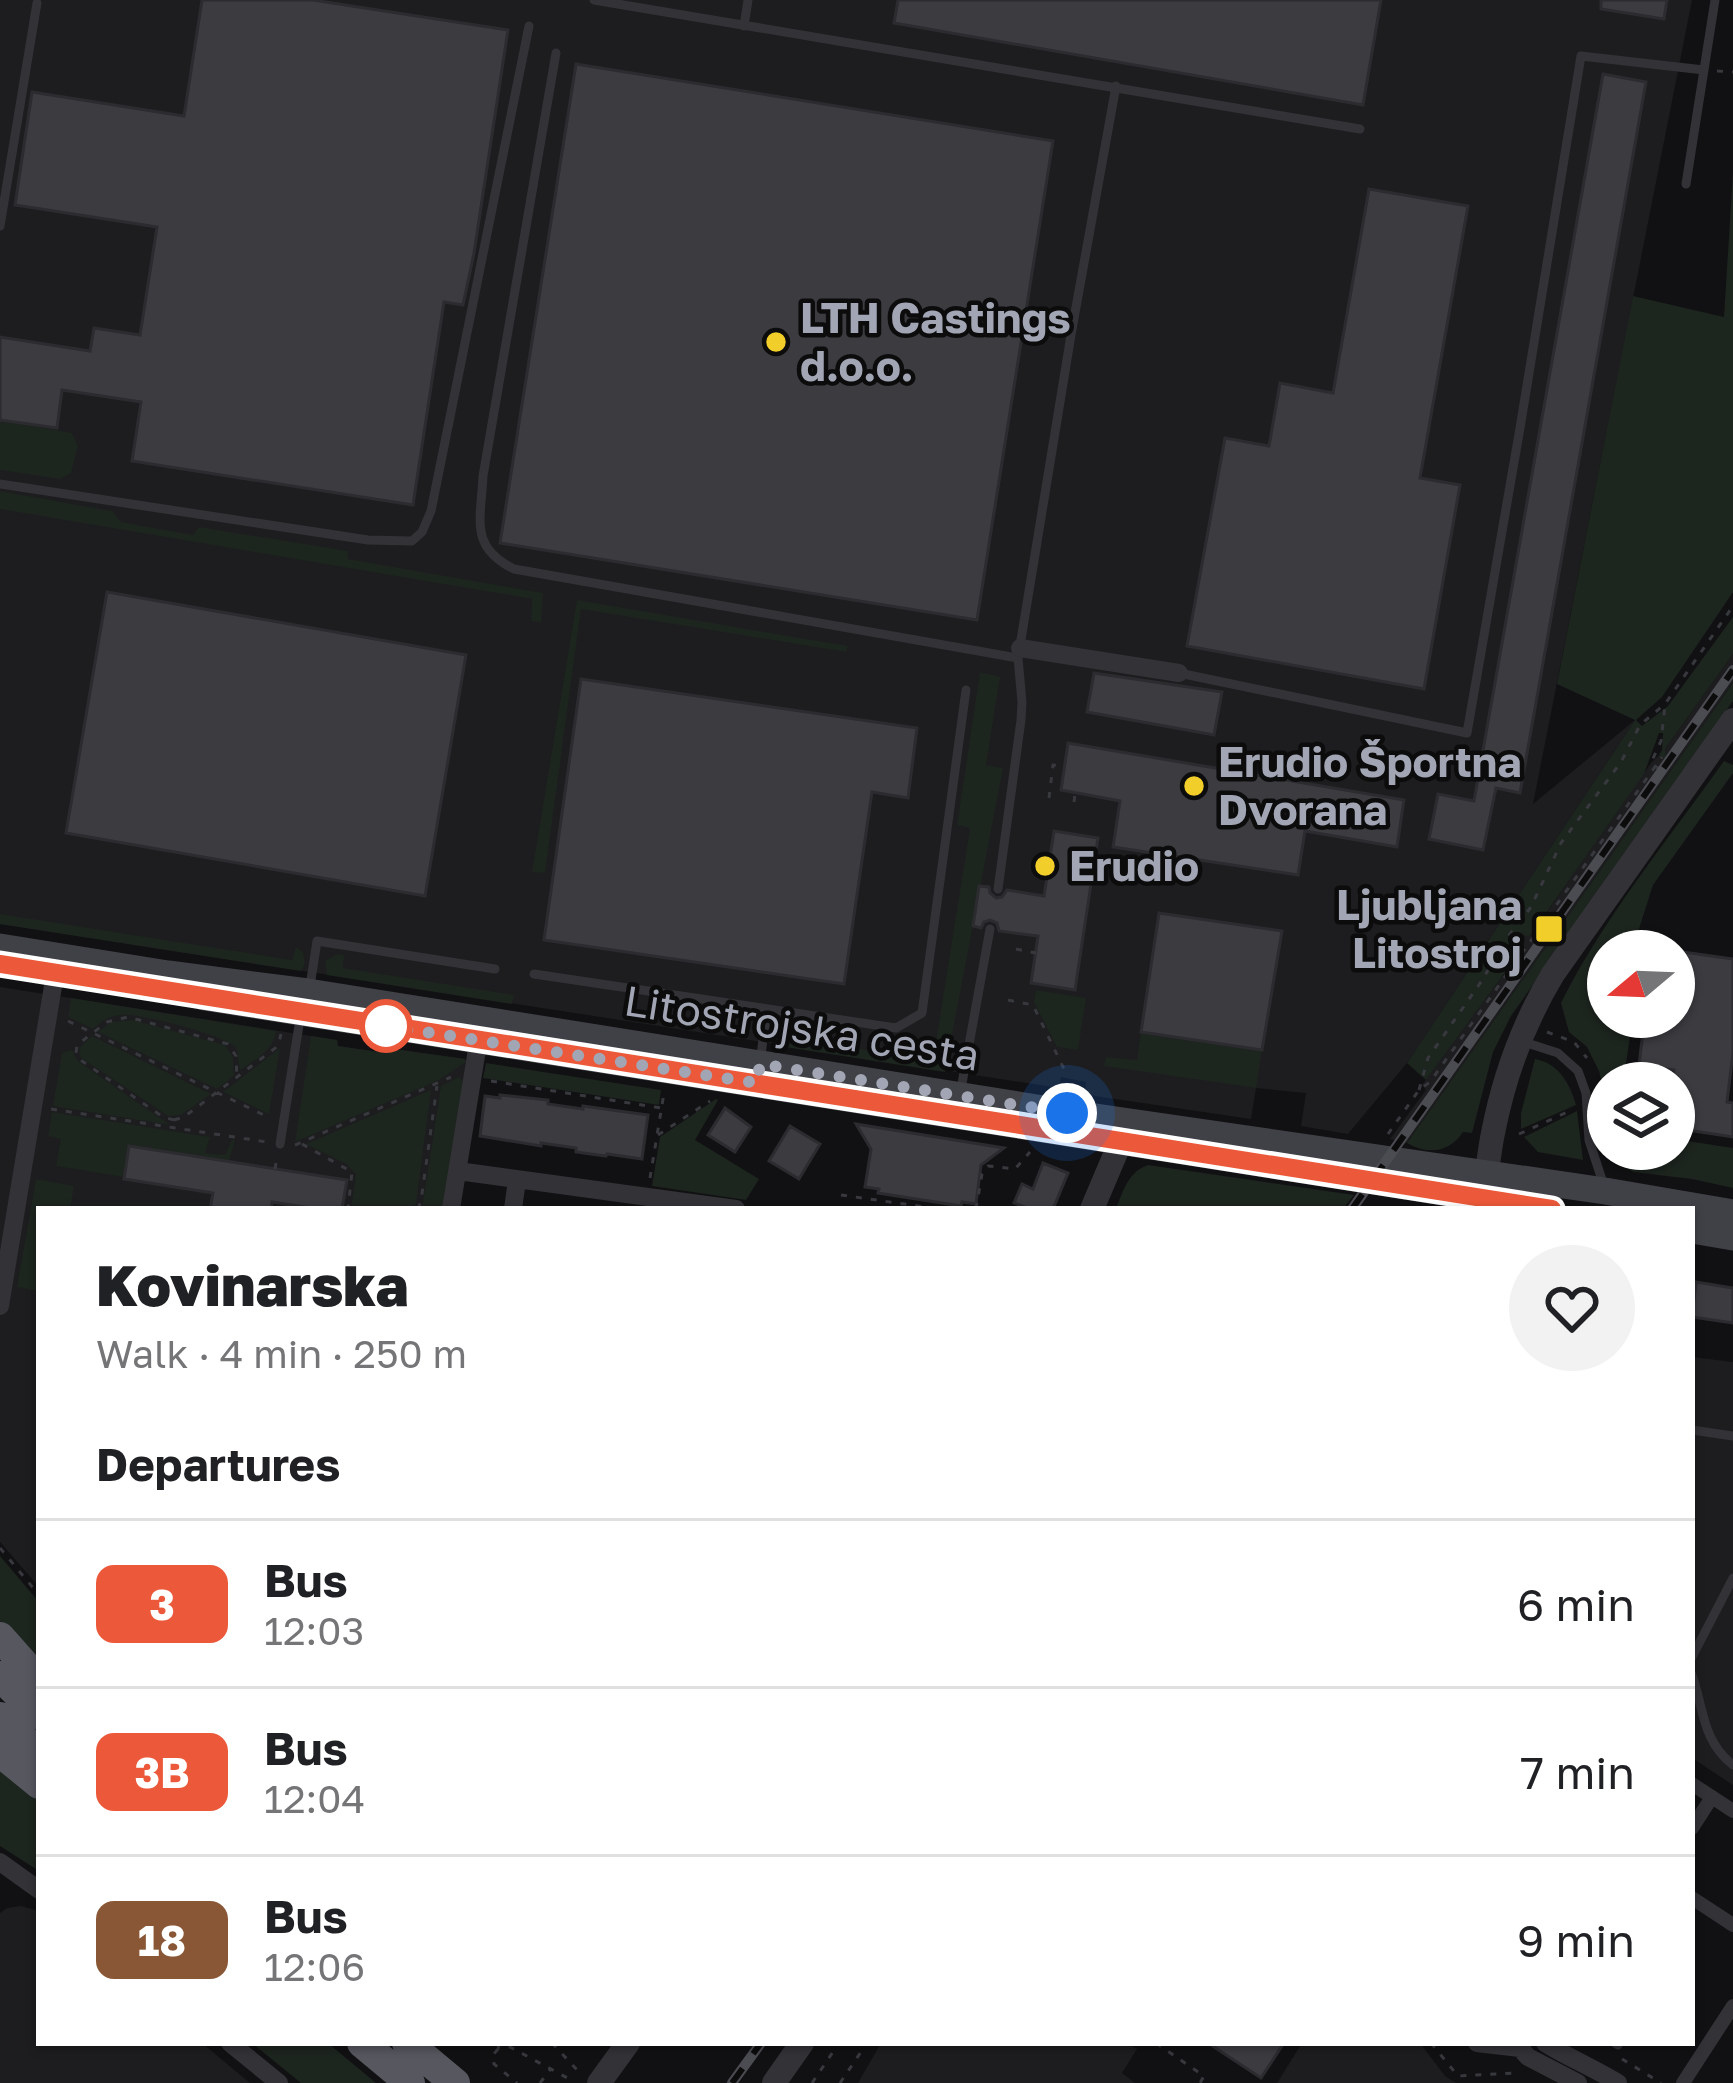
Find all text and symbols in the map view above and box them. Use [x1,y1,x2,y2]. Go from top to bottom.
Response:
place label: LTH Castings d.o.o. [800,292,1071,390]
marker: LTH Castings d.o.o. [763,329,789,355]
place label: Erudio Športna Dvorana [1218,736,1522,834]
marker: Erudio Športna Dvorana [1181,773,1207,799]
place label: Erudio [1069,840,1199,890]
marker: Erudio [1032,853,1058,879]
place label: Ljubljana Litostroj [1336,879,1522,977]
marker: Ljubljana Litostroj [1533,913,1565,945]
north arrow [1587,930,1695,1038]
map controls [1587,930,1695,1170]
street label: Litostrojska cesta [621,974,983,1080]
unlabelled marker [361,1001,411,1051]
button: layers [1587,1062,1695,1170]
your location [1037,1083,1097,1143]
button: heart [1509,1245,1635,1371]
text: Kovinarska [96,1250,409,1319]
text: Walk · 4 min · 250 m [96,1330,467,1377]
text: Departures [96,1437,340,1491]
text: Bus [264,1553,348,1607]
text: 6 min [1517,1577,1635,1631]
text: 3 [149,1579,175,1629]
text: 12:03 [264,1607,364,1654]
text: Bus [264,1721,348,1775]
text: 7 min [1520,1745,1635,1799]
text: 3B [134,1747,190,1797]
text: 12:04 [264,1775,365,1822]
text: Bus [264,1889,348,1943]
text: 9 min [1517,1913,1635,1967]
text: 18 [138,1915,186,1965]
text: 12:06 [264,1943,365,1990]

